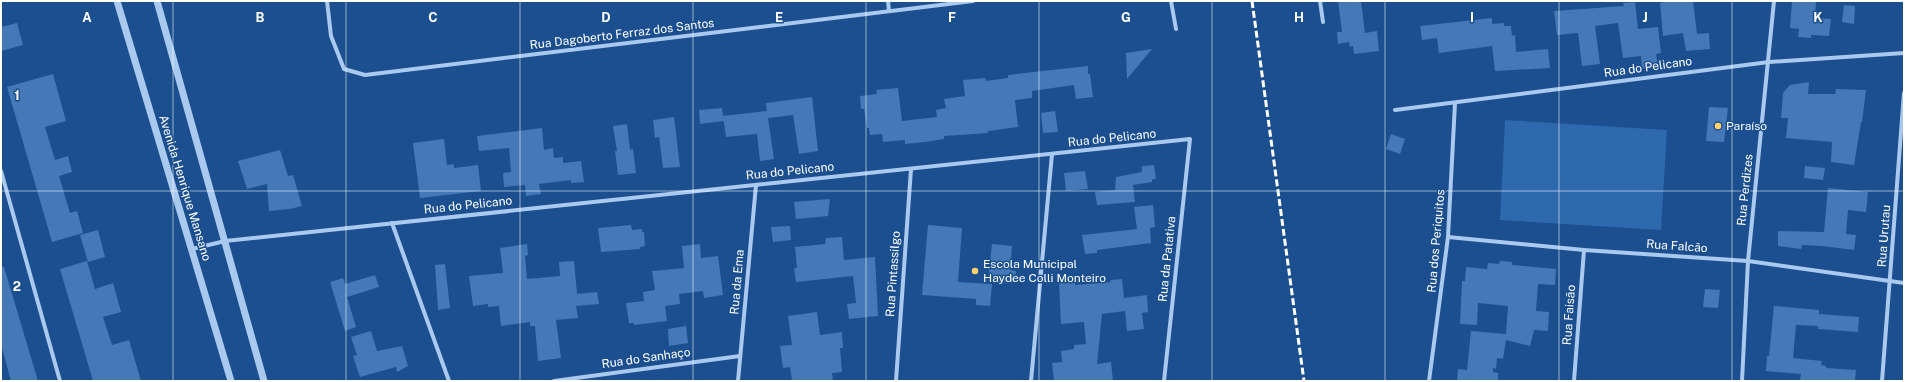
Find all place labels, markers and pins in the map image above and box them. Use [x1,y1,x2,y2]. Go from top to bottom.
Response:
place label: Paraíso [1726,119,1767,133]
marker: Paraíso [1713,121,1723,131]
place label: Escola Municipal Haydee Colli Monteiro [983,257,1106,285]
marker: Escola Municipal Haydee Colli Monteiro [970,266,980,276]

